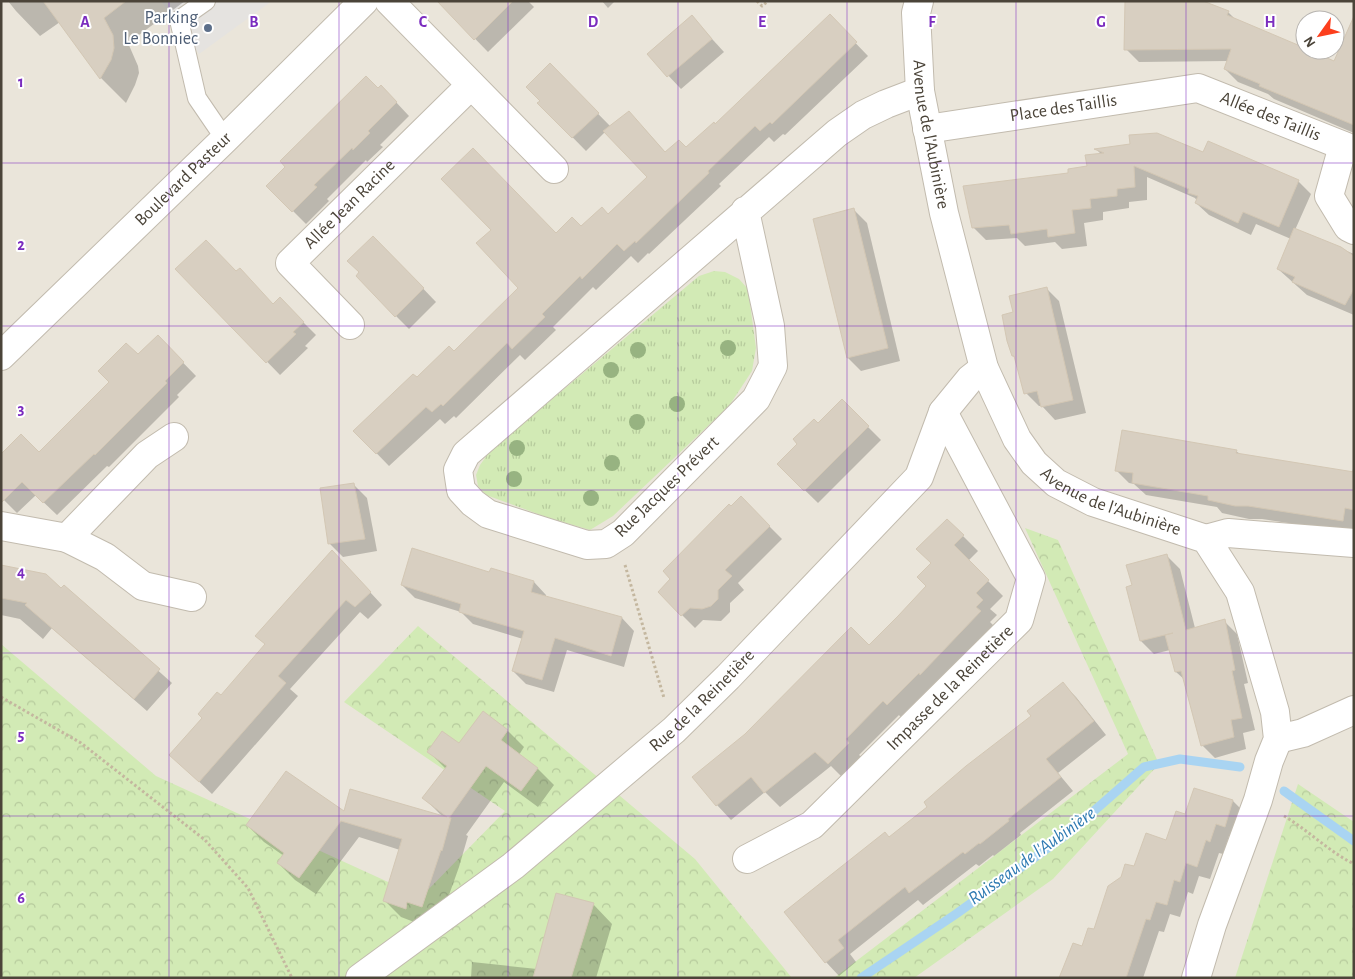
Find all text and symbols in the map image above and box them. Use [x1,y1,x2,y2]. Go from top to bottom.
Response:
place label: Parking Le Bonniec [123,9,198,48]
north arrow [1295,10,1345,60]
text: A [80,14,90,30]
text: B [249,14,259,30]
text: C [419,14,428,30]
text: D [588,14,599,30]
text: E [758,14,766,30]
text: F [928,14,936,30]
text: G [1096,14,1106,30]
text: H [1264,14,1276,30]
marker: Parking Le Bonniec [202,22,214,34]
text: N [1301,34,1318,49]
street label: Avenue de l'Aubinière [909,59,952,211]
text: 1 [18,74,24,90]
street label: Allée des Taillis [1218,89,1323,145]
street label: Place des Taillis [1009,91,1118,125]
street label: Boulevard Pasteur [132,129,235,230]
street label: Allée Jean Racine [301,156,399,253]
text: 2 [17,237,25,253]
text: 3 [18,401,25,417]
street label: Rue Jacques Prévert [611,433,723,541]
street label: Avenue de l'Aubinière [1037,464,1183,539]
text: 4 [17,564,25,580]
street label: Impasse de la Reinetière [884,622,1017,754]
street label: Rue de la Reinetière [646,646,758,755]
text: 5 [18,727,25,743]
water label: Ruisseau de l'Aubinière [965,804,1099,908]
text: 6 [17,890,25,906]

